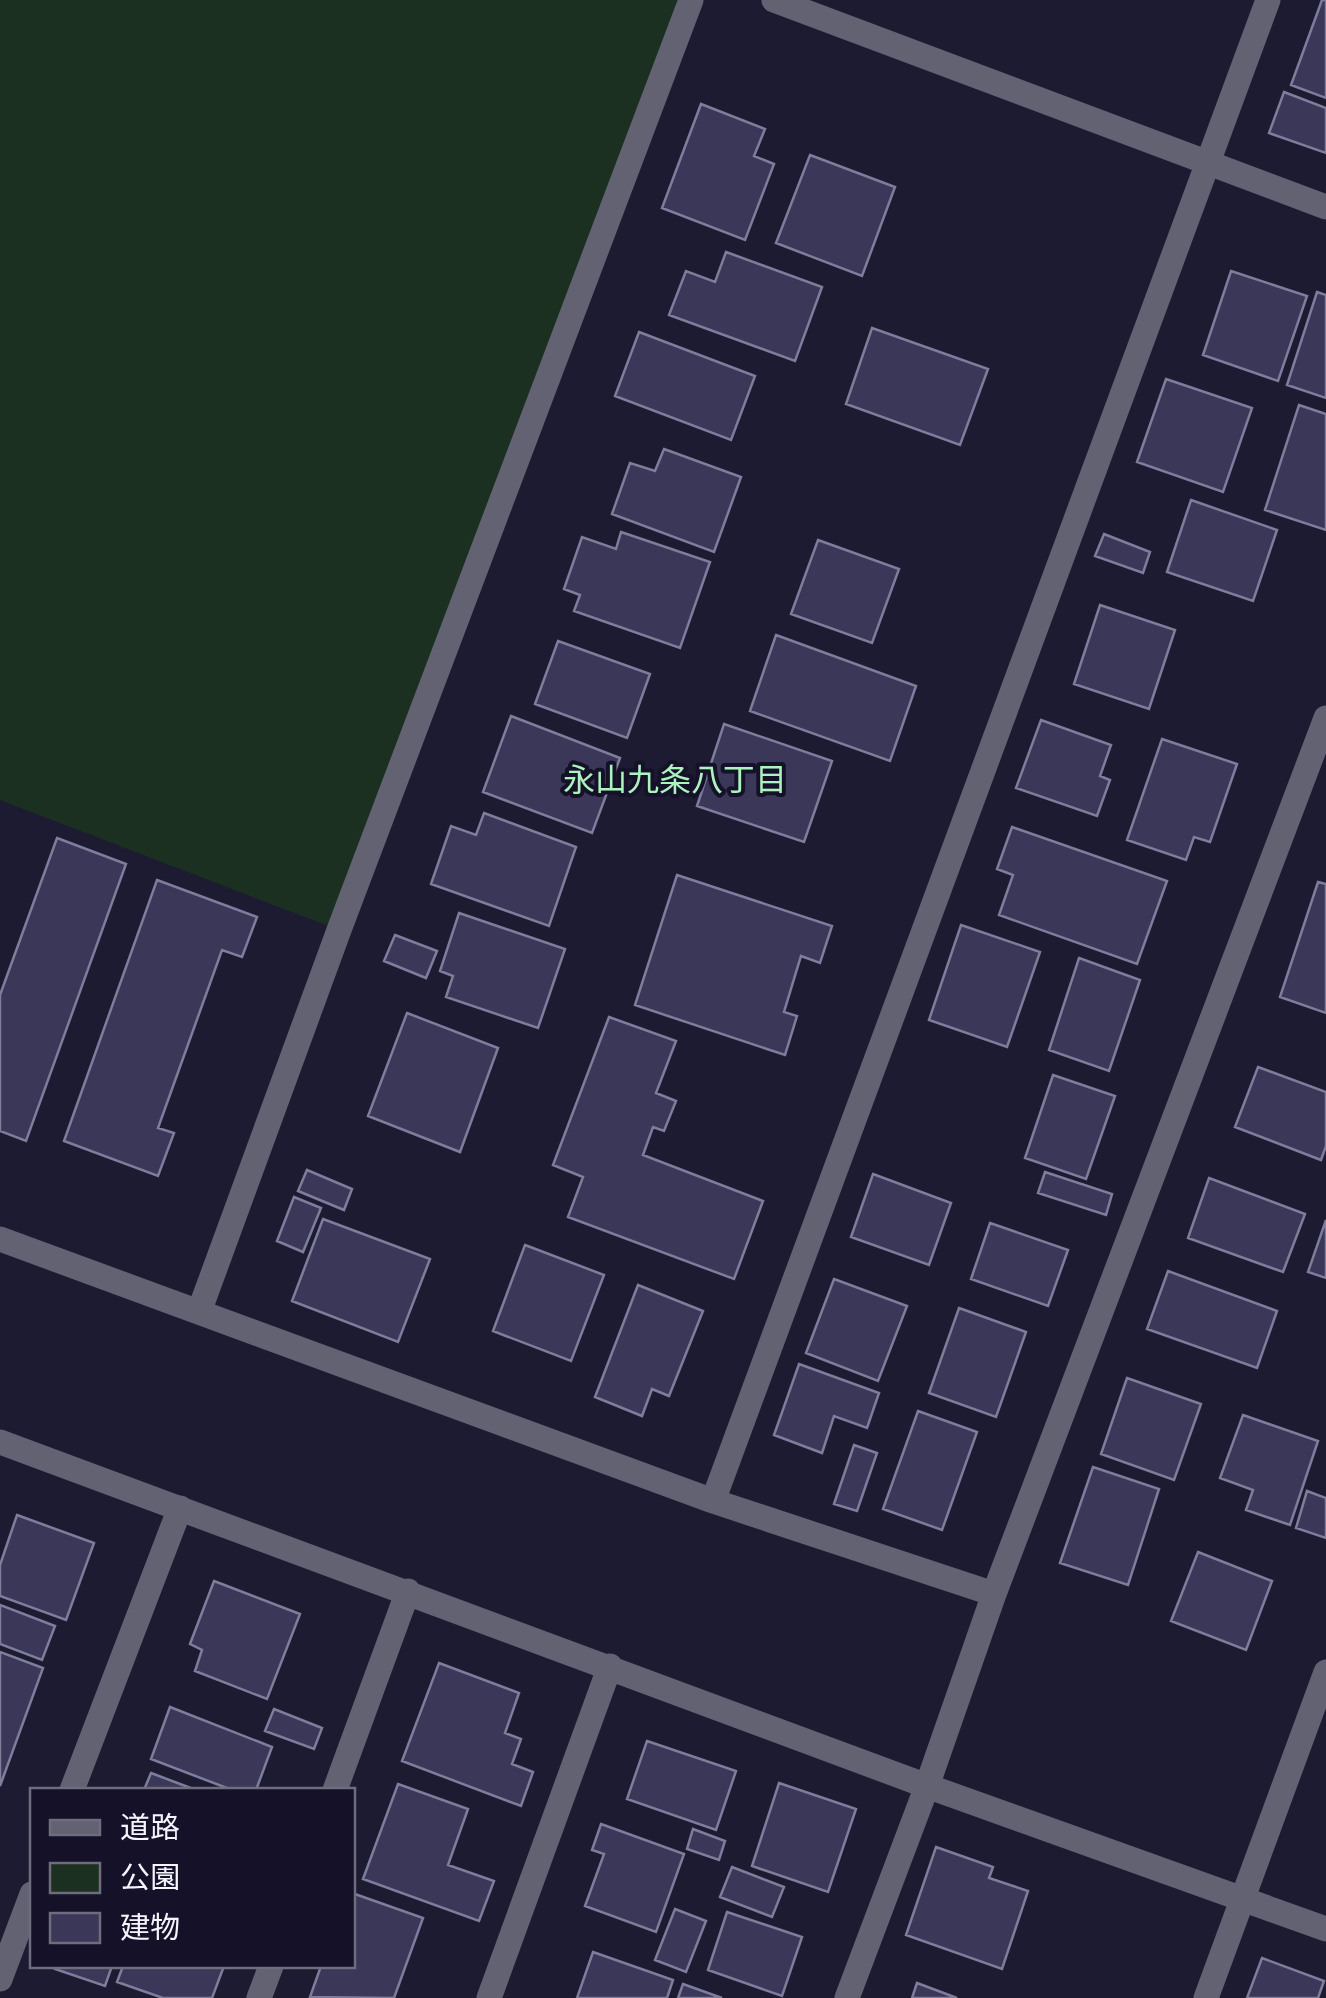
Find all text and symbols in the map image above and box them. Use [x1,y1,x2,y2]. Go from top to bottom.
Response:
district label: 永山九条八丁目 [563,761,787,797]
legend [30,1788,355,1968]
text: 道路 [120,1810,180,1844]
text: 公園 [120,1860,180,1894]
text: 建物 [120,1910,180,1944]

